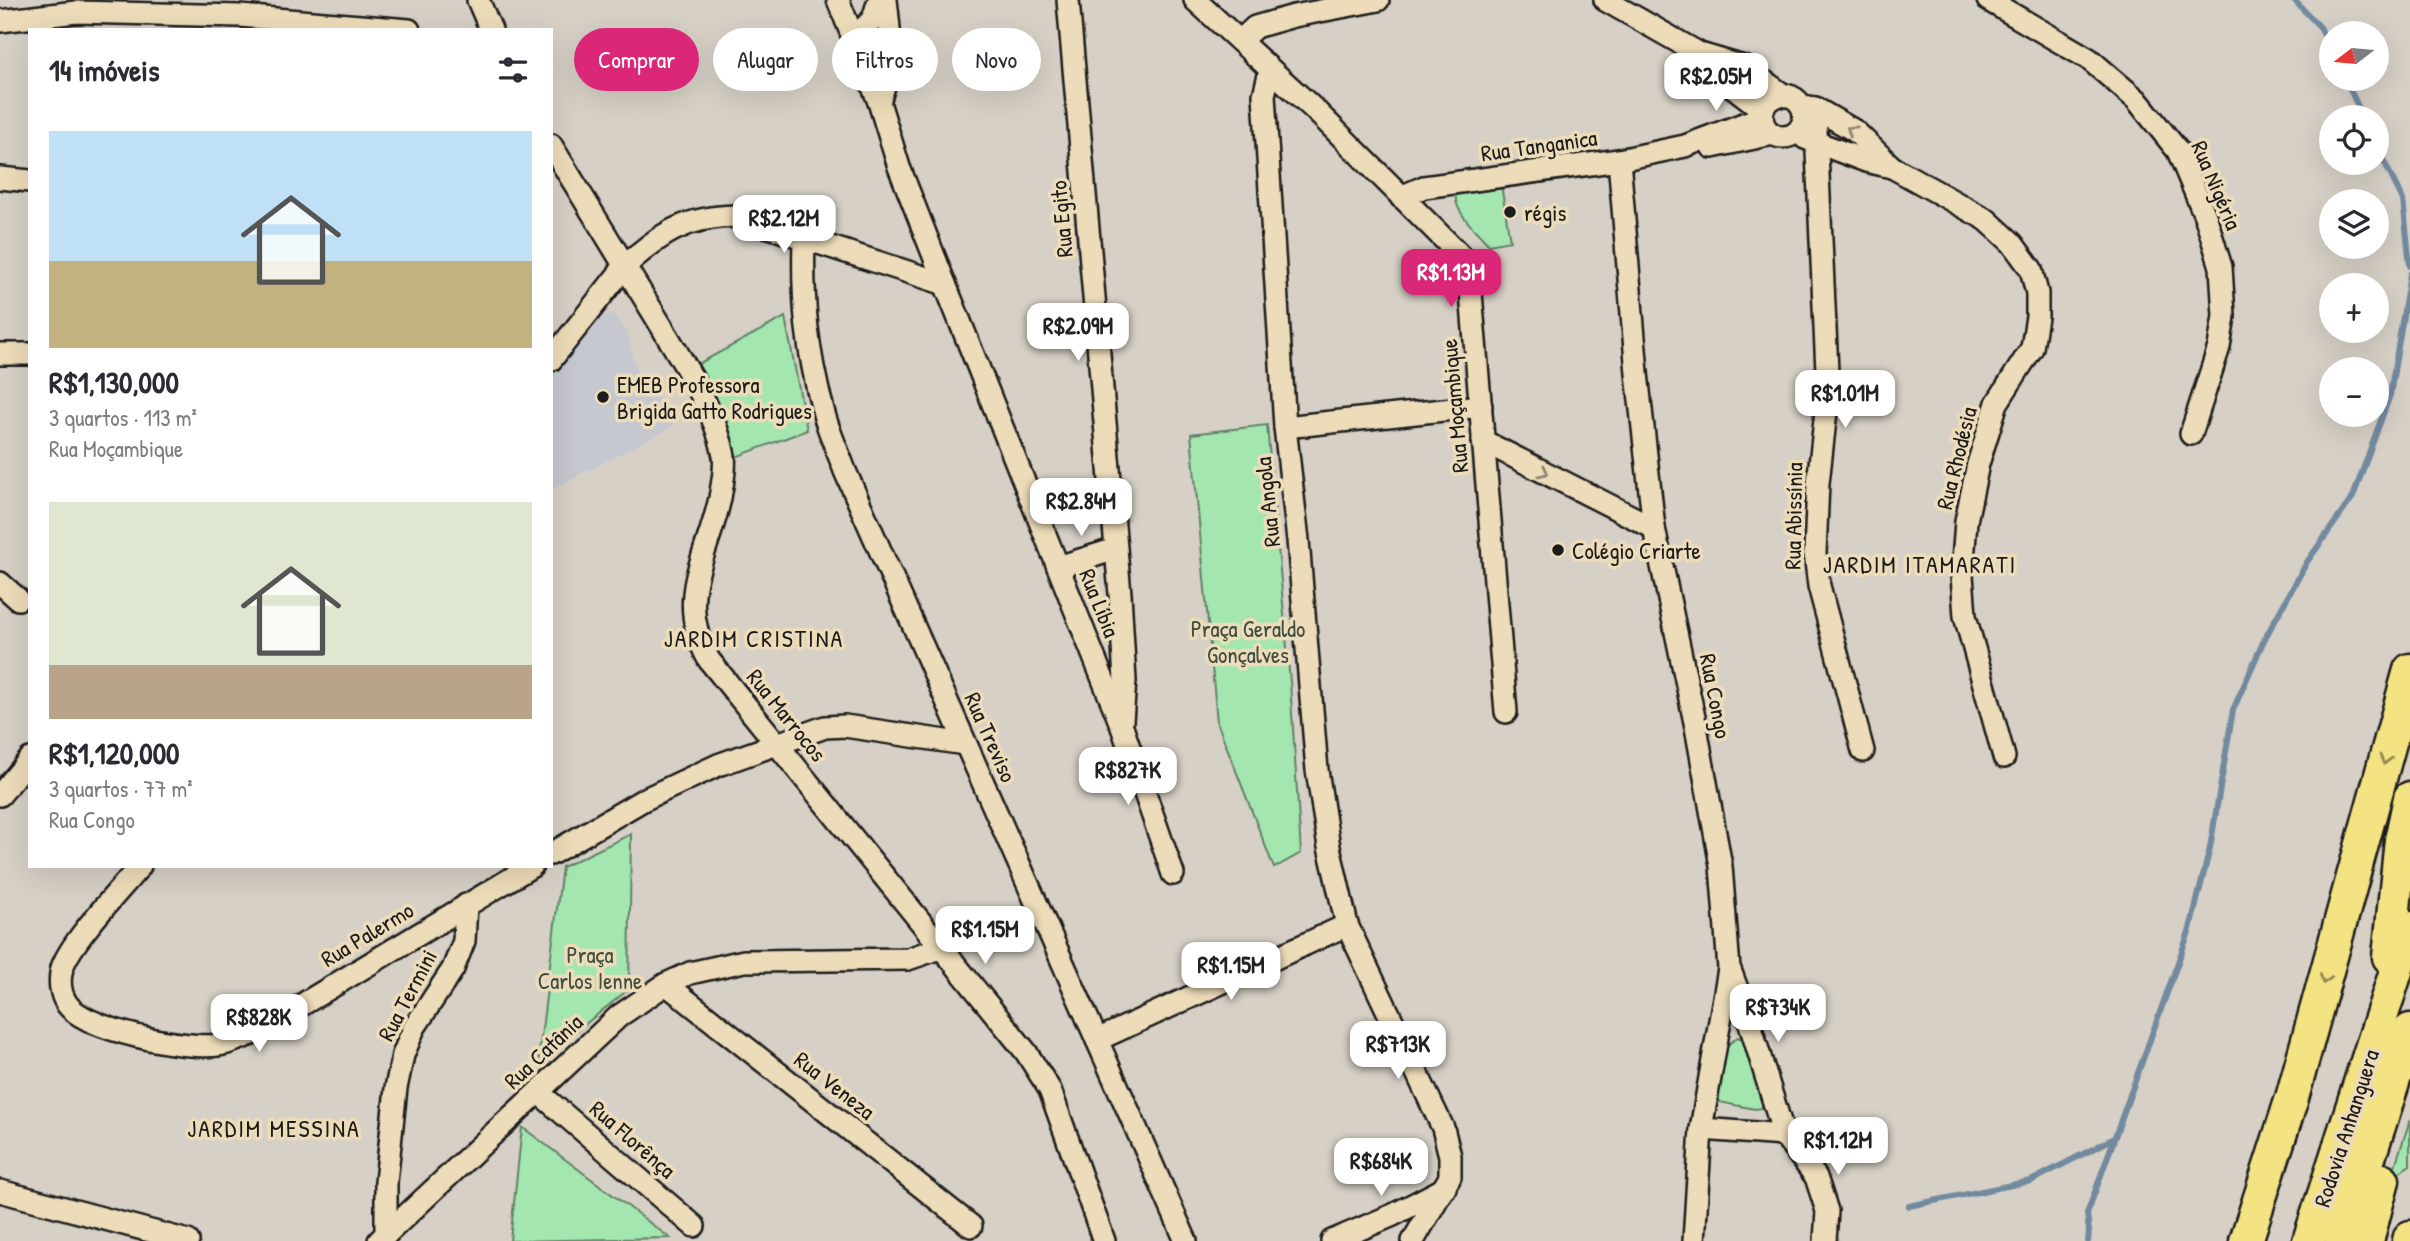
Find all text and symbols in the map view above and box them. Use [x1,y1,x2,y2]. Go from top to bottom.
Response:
north arrow [2319,21,2389,91]
map controls [2319,21,2389,427]
chip: Comprar [574,28,699,91]
chip: Alugar [713,28,818,91]
chip: Filtros [832,28,938,91]
chip: Novo [952,28,1041,91]
text: 14 imóveis [49,50,159,90]
icon: filters [494,51,532,89]
pin: R$2.05M [1651,54,1781,113]
text: R$2.05M [1680,60,1752,91]
button: locate [2319,105,2389,175]
street label: Rua Tanganica [1479,122,1599,168]
one-way arrow [1846,126,1859,139]
street label: Rua Nigéria [2184,136,2250,234]
icon: home [228,177,354,303]
street label: Rua Egito [1042,179,1080,259]
button: layers [2319,189,2389,259]
pin: R$2.12M [719,196,849,255]
place label: régis [1524,197,1566,228]
text: R$2.12M [749,202,819,233]
marker: régis [1502,204,1518,220]
pin: R$1.13M [1386,250,1516,309]
text: R$1.13M [1417,256,1485,287]
button: + [2319,273,2389,343]
pin: R$2.09M [1013,304,1143,363]
text: R$2.09M [1043,310,1113,341]
street label: Rua Moçambique [1433,338,1475,474]
button: − [2319,357,2389,427]
text: R$1,130,000 [49,362,179,402]
place label: EMEB Professora Brigida Gatto Rodrigues [617,369,812,426]
pin: R$1.01M [1780,370,1910,430]
text: R$1.01M [1811,377,1879,408]
marker: EMEB Professora Brigida Gatto Rodrigues [595,389,611,405]
text: 3 quartos · 113 m² [49,402,197,433]
street label: Rua Rhodésia [1928,404,1984,512]
text: Rua Moçambique [49,433,183,464]
street label: Rua Angola [1247,456,1287,548]
street label: Rua Abissínia [1777,462,1809,570]
one-way arrow [1537,463,1549,477]
pin: R$2.84M [1016,478,1146,538]
text: R$2.84M [1046,485,1116,516]
place label: Colégio Criarte [1572,535,1701,566]
marker: Colégio Criarte [1550,542,1566,558]
icon: home [228,548,354,674]
district label: JARDIM ITAMARATI [1823,548,2017,580]
street label: Rua Líbia [1072,564,1128,642]
park label: Praça Geraldo Gonçalves [1191,613,1305,670]
district label: JARDIM CRISTINA [664,622,844,654]
street label: Rua Congo [1693,651,1739,741]
street label: Rua Marrocos [740,662,834,768]
street label: Rua Treviso [957,687,1025,787]
text: R$1,120,000 [49,733,180,773]
pin: R$827K [1071,748,1185,807]
one-way arrow [2379,753,2394,765]
text: R$827K [1095,754,1161,785]
text: 3 quartos · 77 m² [49,773,193,804]
text: Rua Congo [49,804,135,835]
street label: Rua Palermo [315,894,419,974]
pin: R$1.15M [920,906,1050,966]
text: R$1.15M [951,913,1019,944]
park label: Praça Carlos Ienne [538,939,642,996]
pin: R$1.15M [1166,942,1296,1002]
street label: Rua Termini [370,944,444,1046]
text: R$1.15M [1197,949,1265,980]
one-way arrow [2319,973,2333,985]
pin: R$734K [1721,984,1835,1044]
text: R$734K [1746,991,1810,1022]
pin: R$828K [202,995,316,1054]
text: R$828K [227,1001,291,1032]
street label: Rua Catânia [497,1007,589,1095]
pin: R$713K [1341,1021,1455,1081]
text: R$713K [1366,1028,1430,1059]
street label: Rua Veneza [788,1044,882,1126]
street label: Rodovia Anhanguera [2306,1045,2386,1211]
street label: Rua Florênça [583,1093,683,1185]
district label: JARDIM MESSINA [187,1112,361,1144]
pin: R$1.12M [1773,1118,1903,1177]
text: R$1.12M [1804,1124,1872,1155]
pin: R$684K [1324,1138,1438,1198]
text: R$684K [1350,1145,1412,1176]

